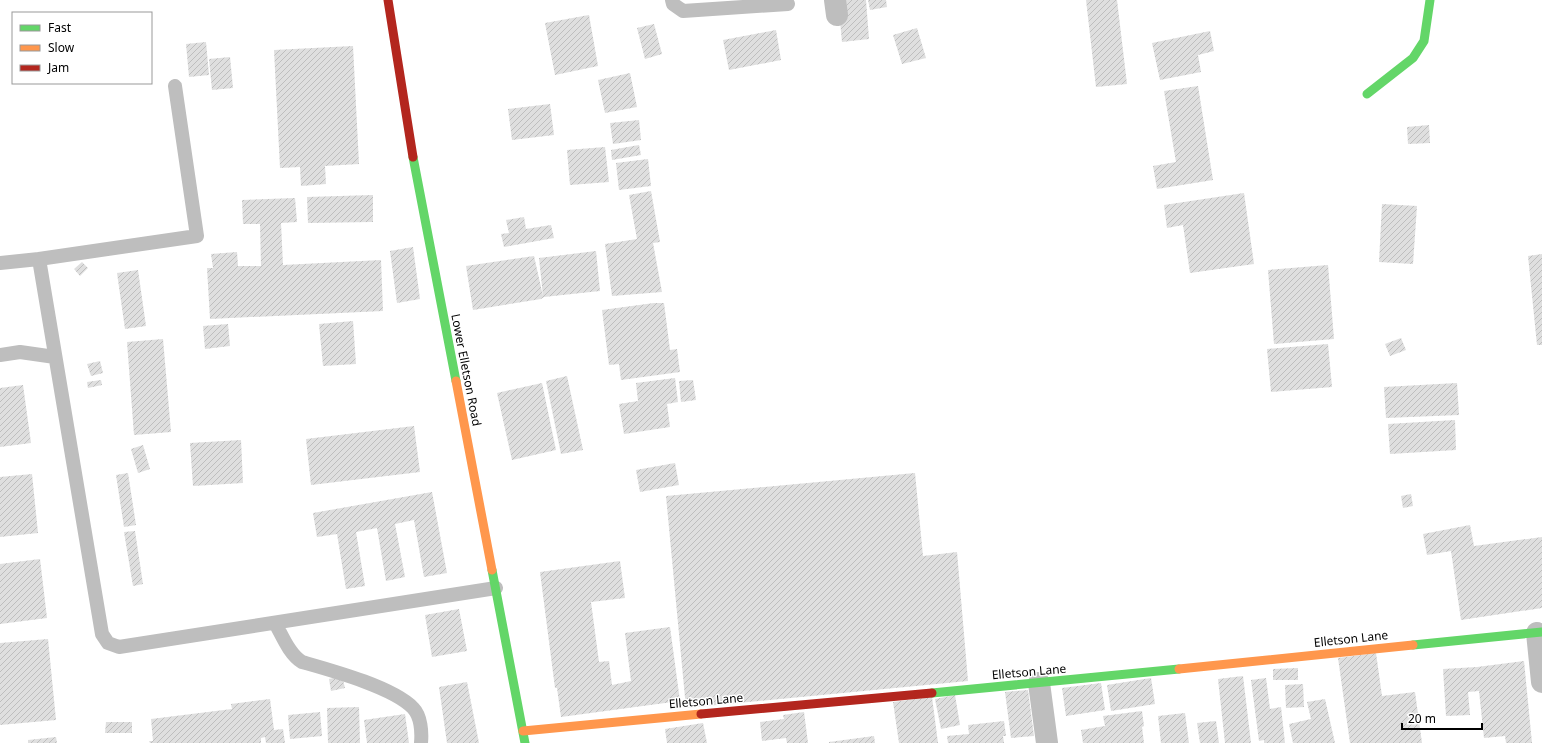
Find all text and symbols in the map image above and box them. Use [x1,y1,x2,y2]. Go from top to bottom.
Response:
legend [12,12,152,84]
text: Fast [48,19,72,36]
text: Slow [48,39,75,56]
text: Jam [47,59,69,76]
street label: Lower Elletson Road [447,312,486,427]
street label: Elletson Lane [1313,626,1389,651]
street label: Elletson Lane [991,660,1067,683]
street label: Elletson Lane [668,689,744,712]
scale bar [1402,705,1482,731]
text: 20 m [1408,710,1436,727]

